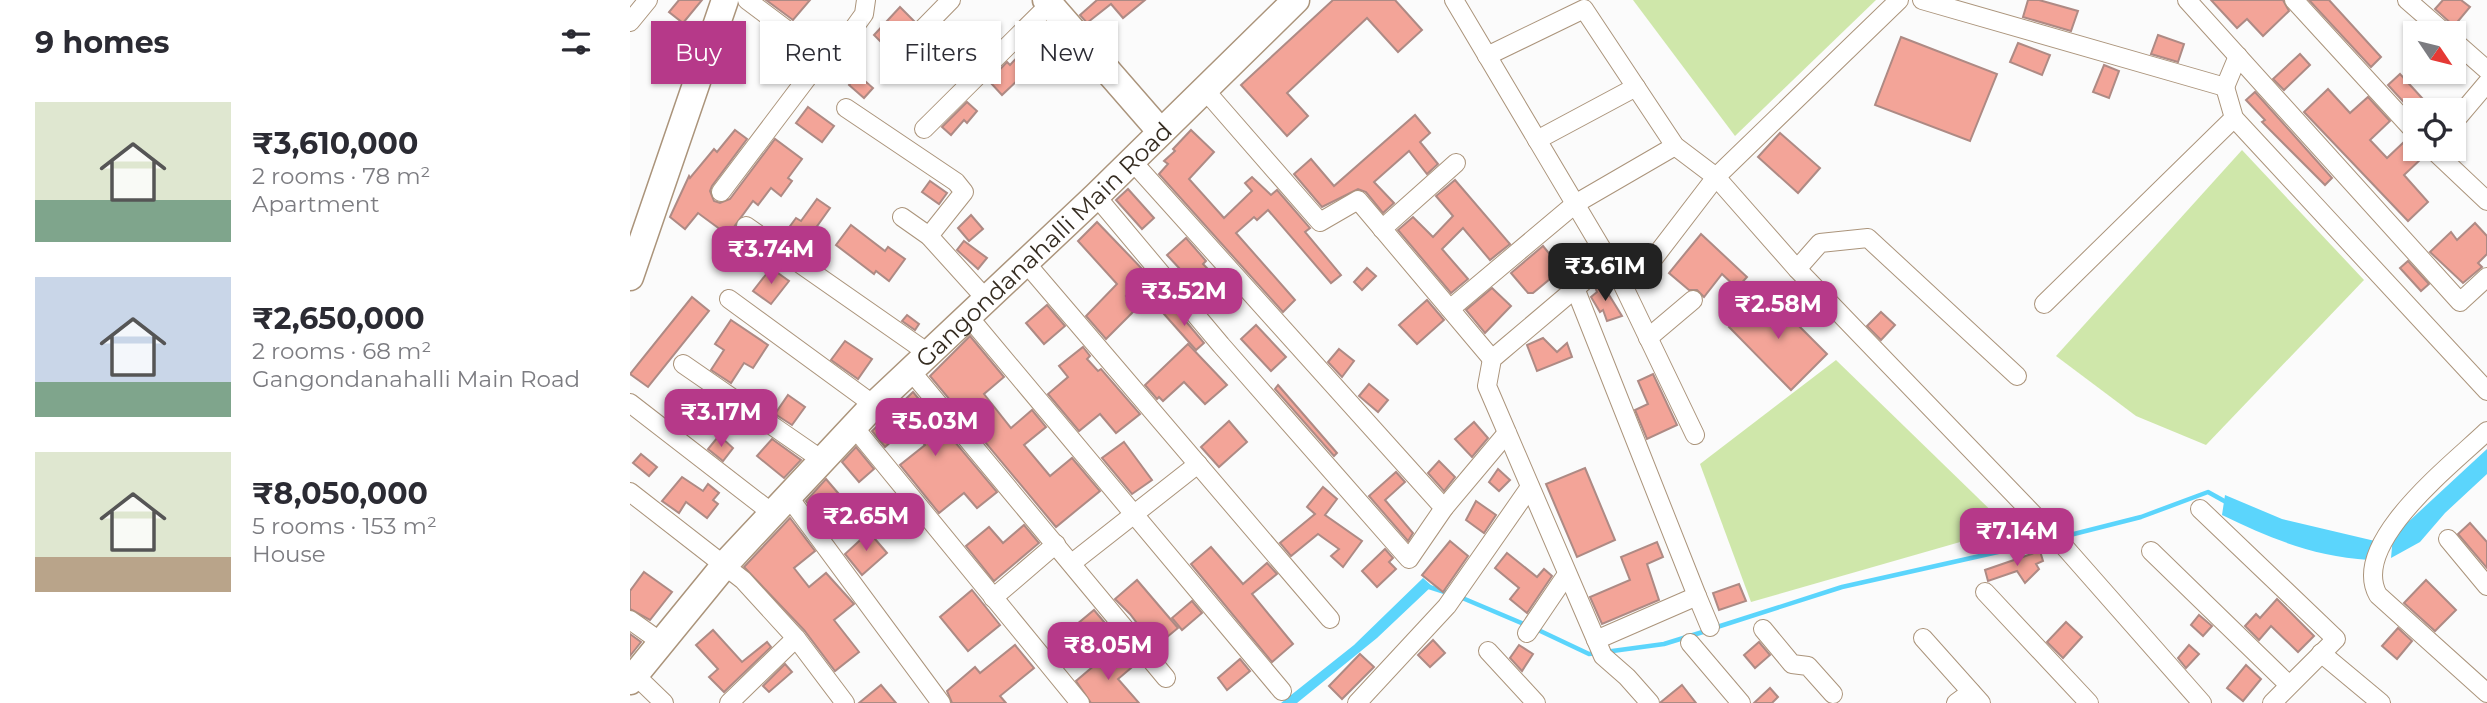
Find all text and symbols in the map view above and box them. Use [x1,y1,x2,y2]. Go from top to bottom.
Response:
chip: Buy [651,21,746,84]
chip: Rent [760,21,866,84]
chip: Filters [880,21,1001,84]
chip: New [1015,21,1118,84]
north arrow [2403,21,2466,84]
map controls [2403,21,2466,161]
icon: filters [557,23,595,61]
text: 9 homes [35,24,170,61]
button: locate [2403,98,2466,161]
street label: Gangondanahalli Main Road [909,116,1177,373]
text: ₹3,610,000 [252,125,418,162]
icon: home [91,130,175,214]
text: 2 rooms · 78 m² [252,162,430,190]
text: Apartment [252,190,380,218]
pin: ₹3.74M [714,226,828,286]
text: ₹3.74M [728,235,814,263]
pin: ₹3.61M [1548,244,1662,303]
text: ₹3.61M [1564,252,1646,280]
pin: ₹3.52M [1127,268,1241,328]
text: ₹3.52M [1141,277,1227,305]
pin: ₹2.58M [1721,282,1835,341]
text: ₹2.58M [1734,290,1822,318]
text: ₹2,650,000 [252,300,425,337]
icon: home [91,305,175,389]
text: 2 rooms · 68 m² [252,337,431,365]
text: Gangondanahalli Main Road [252,365,580,393]
pin: ₹3.17M [664,390,778,449]
text: ₹3.17M [680,398,762,426]
pin: ₹5.03M [878,398,992,458]
text: ₹5.03M [891,407,979,435]
text: ₹8,050,000 [252,475,428,512]
icon: home [91,480,175,564]
pin: ₹2.65M [809,494,923,553]
text: ₹2.65M [823,502,909,530]
pin: ₹7.14M [1960,508,2074,568]
text: 5 rooms · 153 m² [252,512,437,540]
text: ₹7.14M [1976,517,2058,545]
text: House [252,540,326,568]
pin: ₹8.05M [1051,622,1165,682]
text: ₹8.05M [1064,631,1152,659]

